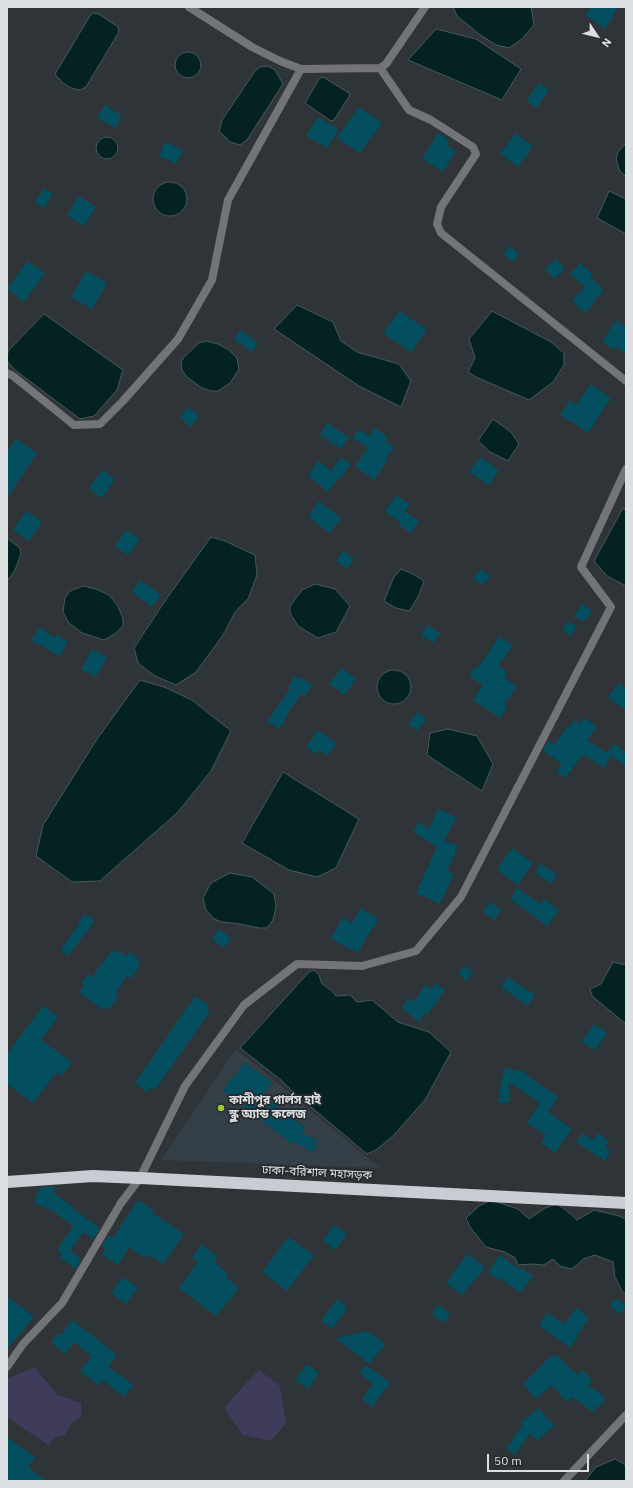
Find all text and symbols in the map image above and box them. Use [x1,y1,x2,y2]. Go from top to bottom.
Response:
north arrow [577,16,617,56]
text: N [599,36,615,50]
place label: কাশীপুর গার্লস হাই স্কুল অ্যান্ড কলেজ [229,1094,321,1122]
marker: কাশীপুর গার্লস হাই স্কুল অ্যান্ড কলেজ [216,1103,226,1113]
street label: ঢাকা-বরিশাল মহাসড়ক [261,1163,373,1183]
scale bar [489,1446,591,1472]
text: 50 m [494,1453,522,1468]

